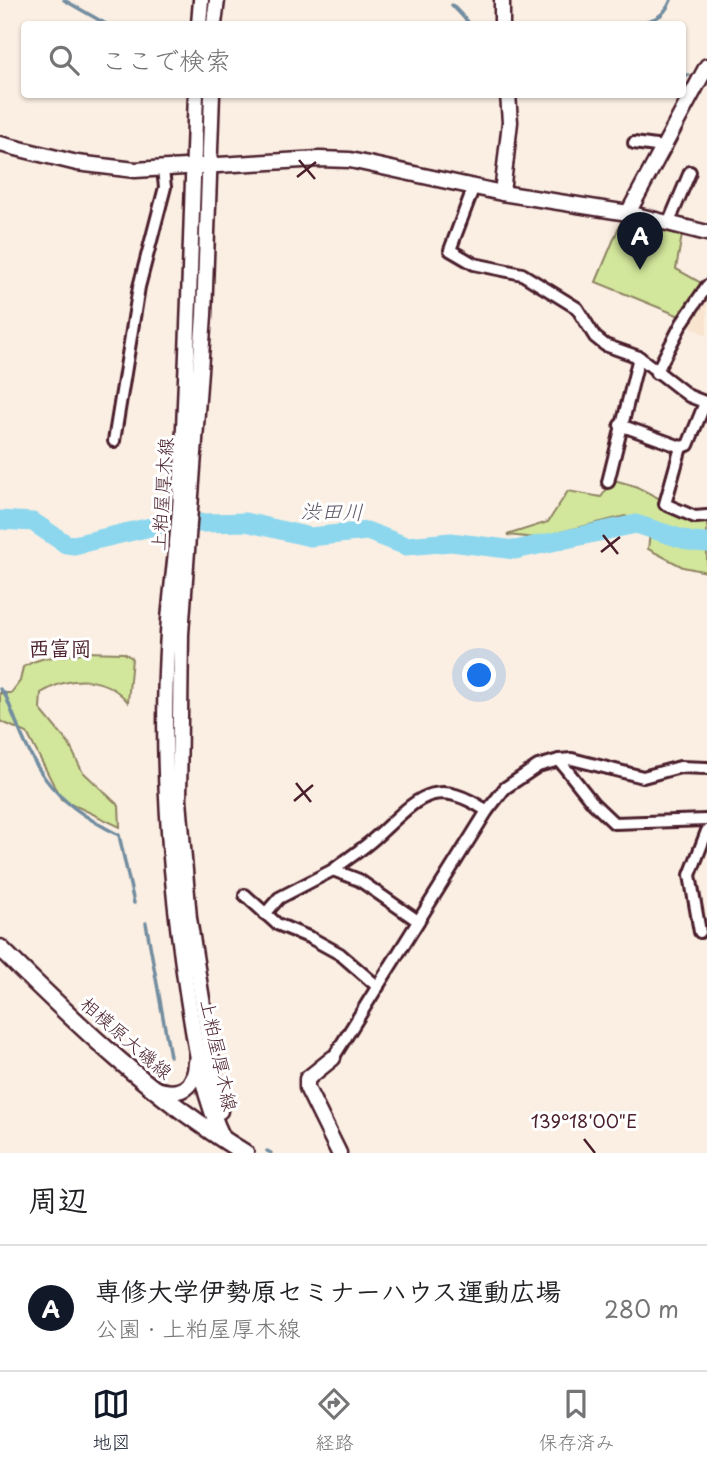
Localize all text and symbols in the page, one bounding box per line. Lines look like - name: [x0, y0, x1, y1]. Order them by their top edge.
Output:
- search box: [21, 21, 686, 98]
- text: ここで検索: [101, 40, 231, 79]
- icon: search: [45, 41, 83, 79]
- pin: A: [617, 212, 663, 270]
- street label: 上粕屋厚木線: [143, 436, 179, 552]
- water label: 渋田川: [300, 493, 364, 527]
- district label: 西富岡: [29, 631, 92, 663]
- your location: [462, 658, 496, 692]
- street label: 相模原大磯線: [75, 989, 179, 1085]
- street label: 上粕屋厚木線: [194, 996, 246, 1114]
- text: 139°18'00"E: [531, 1107, 637, 1134]
- text: 周辺: [28, 1176, 88, 1221]
- text: 専修大学伊勢原セミナーハウス運動広場: [95, 1271, 561, 1310]
- text: A: [42, 1291, 60, 1326]
- text: 280 m: [604, 1291, 679, 1326]
- text: 公園 · 上粕屋厚木線: [95, 1310, 301, 1345]
- tab: 地図: [92, 1385, 131, 1455]
- tab: 経路: [315, 1385, 354, 1455]
- tab: 保存済み: [538, 1385, 615, 1455]

